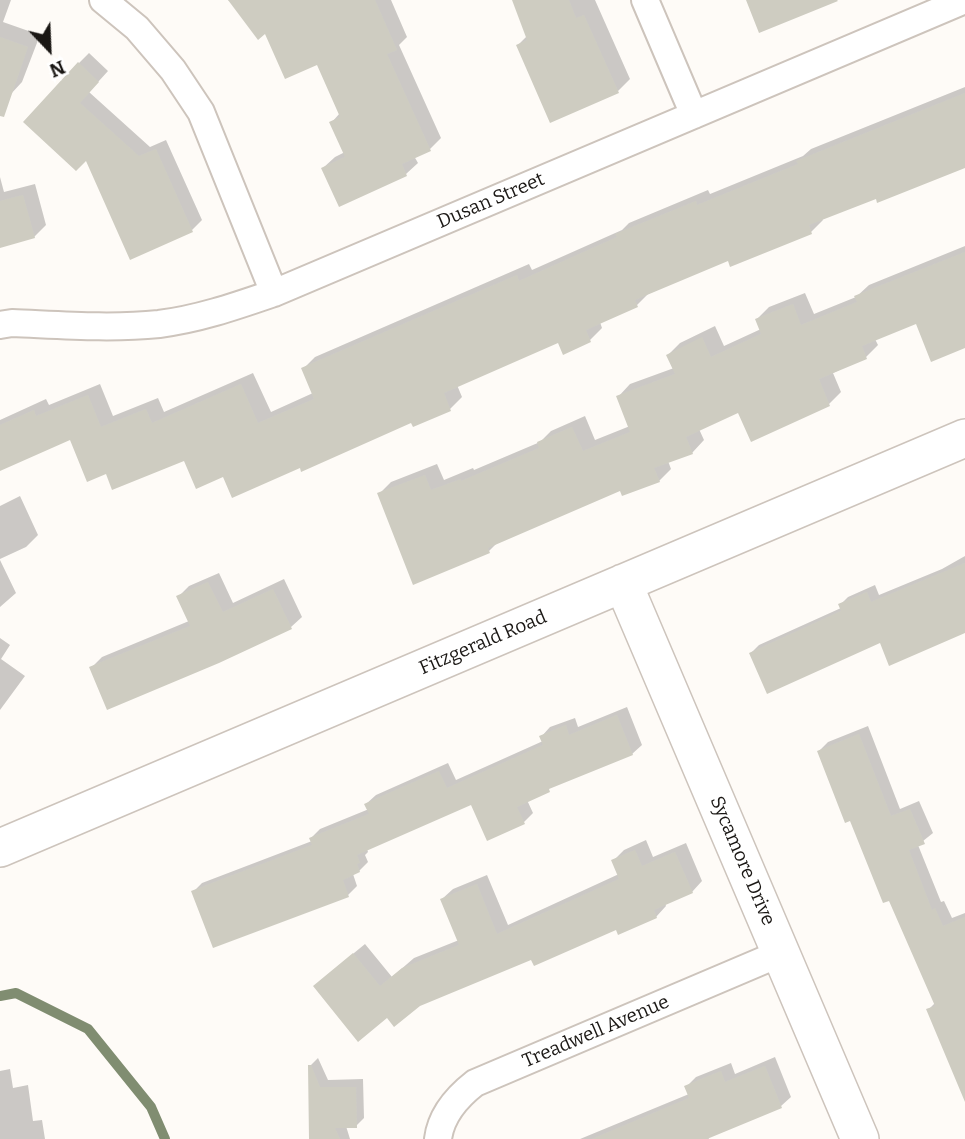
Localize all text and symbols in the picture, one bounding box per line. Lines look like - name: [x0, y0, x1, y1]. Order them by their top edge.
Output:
- north arrow: [14, 14, 84, 84]
- text: N: [46, 55, 69, 82]
- street label: Dusan Street: [434, 168, 548, 234]
- street label: Fitzgerald Road: [416, 606, 550, 680]
- street label: Sycamore Drive: [705, 793, 779, 929]
- street label: Treadwell Avenue: [519, 991, 673, 1073]

